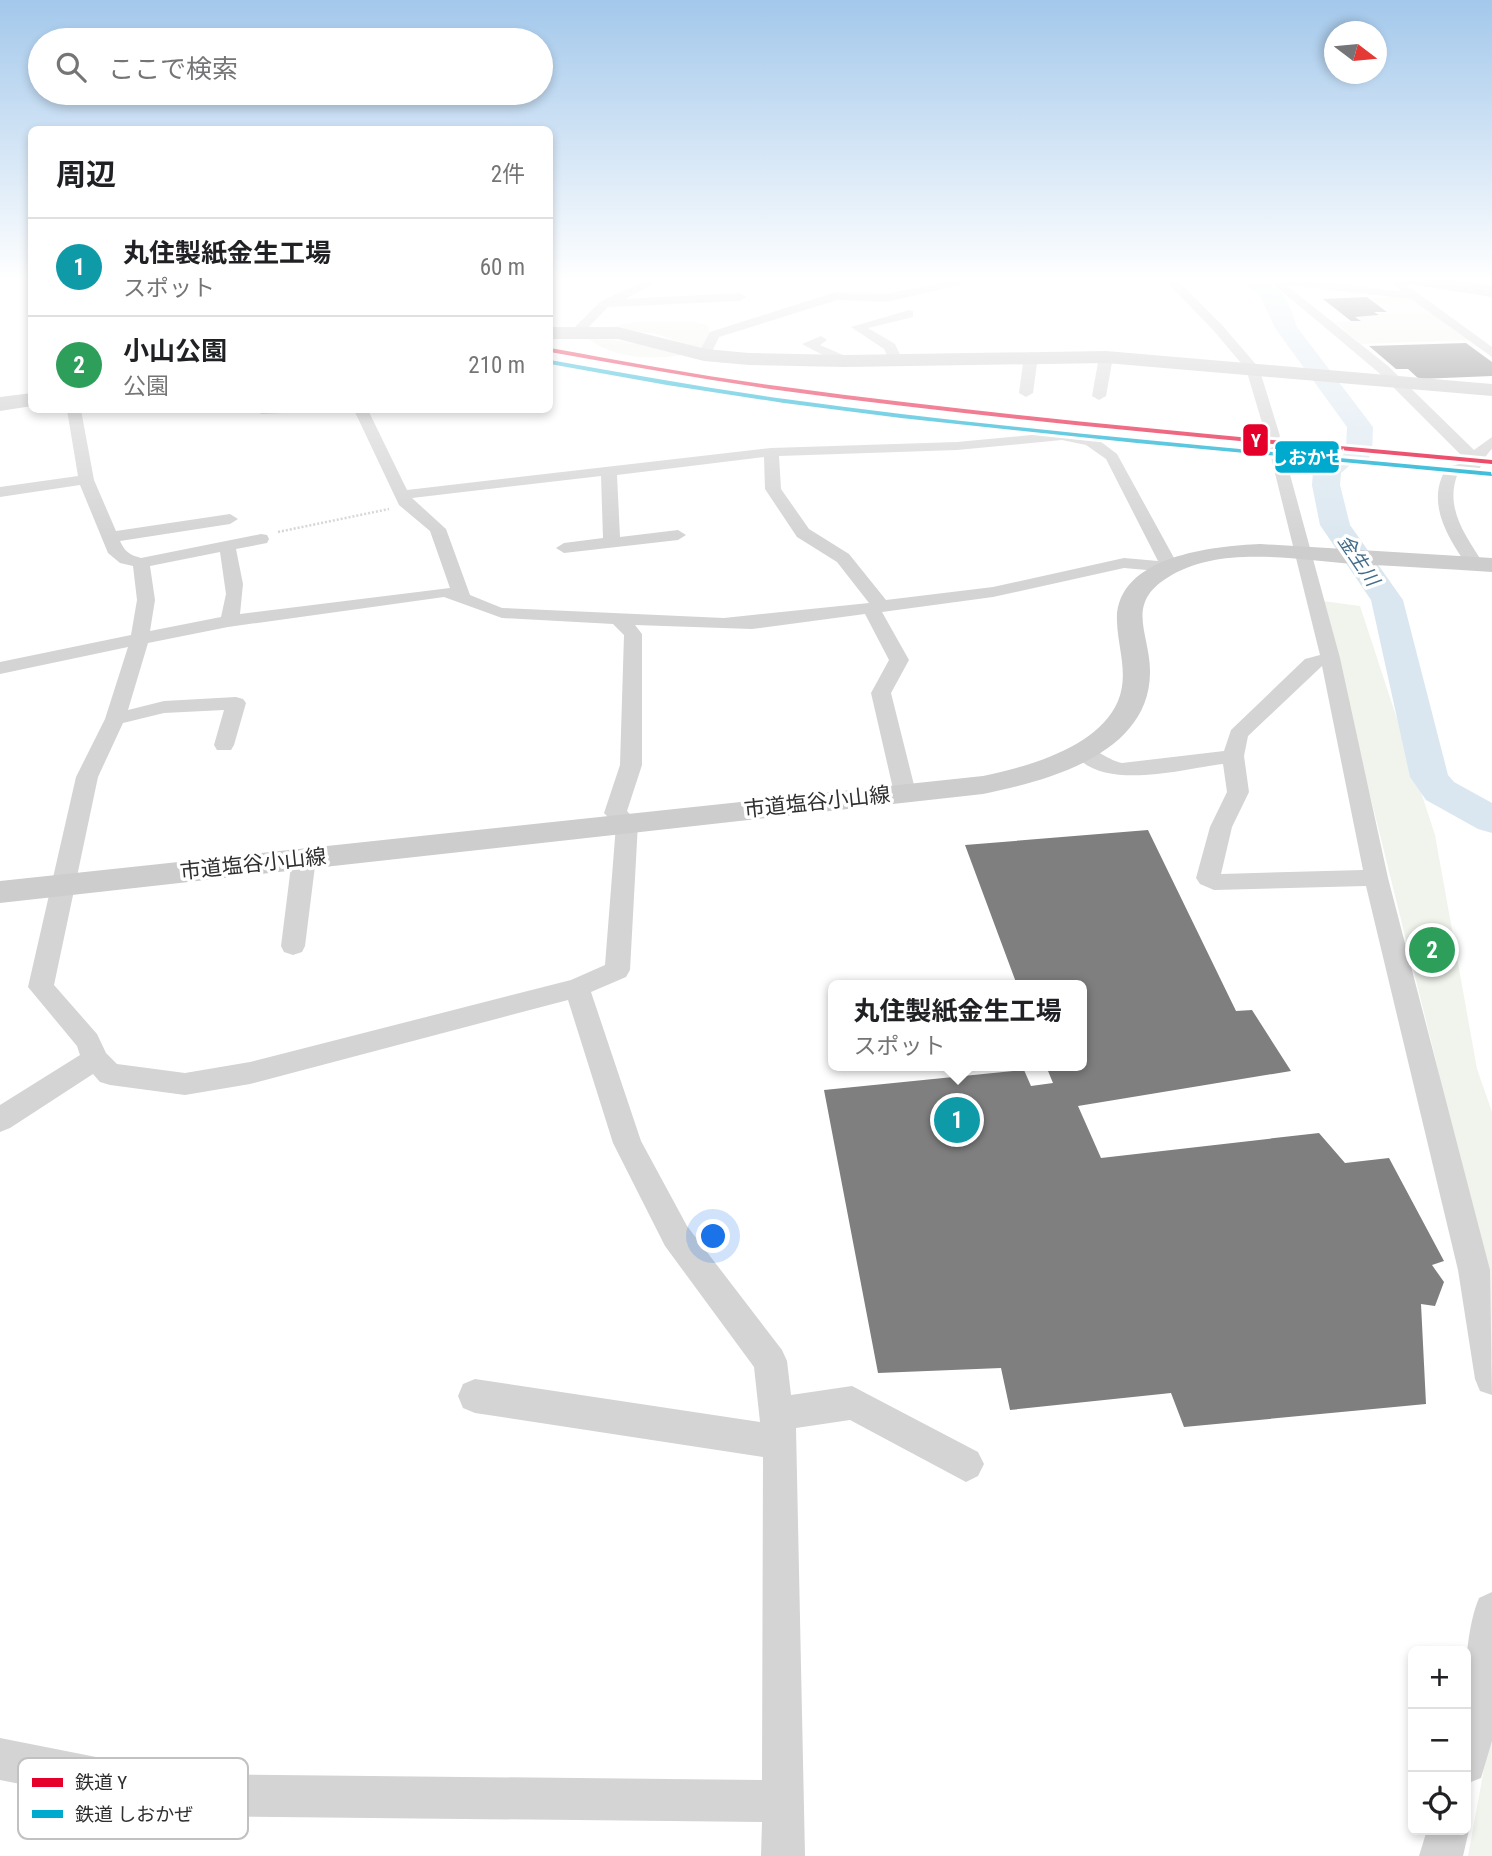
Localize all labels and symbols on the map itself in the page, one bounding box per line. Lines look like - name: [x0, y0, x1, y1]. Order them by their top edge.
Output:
- north arrow: [1324, 21, 1387, 84]
- line badge: Y: [1242, 423, 1269, 457]
- text: Y: [1251, 429, 1262, 452]
- line badge: しおかぜ: [1274, 440, 1340, 474]
- text: しおかぜ: [1269, 446, 1345, 469]
- water label: 金生川: [1333, 530, 1385, 592]
- street label: 市道塩谷小山線: [743, 782, 891, 822]
- street label: 市道塩谷小山線: [179, 844, 327, 884]
- pin: 2: [1409, 924, 1455, 976]
- pin: 1: [934, 1094, 980, 1146]
- your location: [696, 1219, 730, 1253]
- legend: [18, 1758, 248, 1839]
- text: 鉄道 Y: [75, 1771, 127, 1794]
- text: 鉄道 しおかぜ: [75, 1803, 193, 1826]

